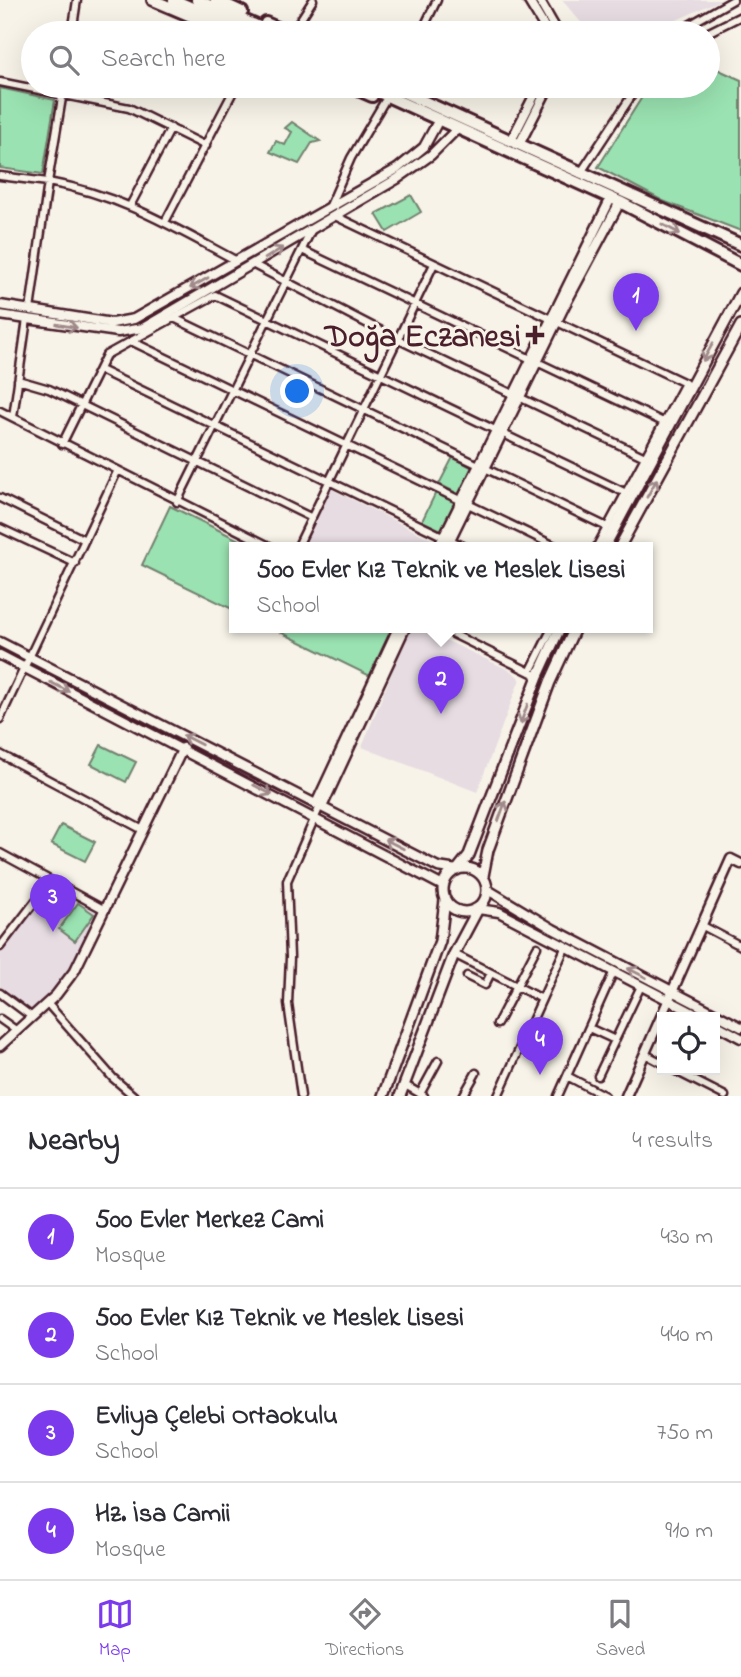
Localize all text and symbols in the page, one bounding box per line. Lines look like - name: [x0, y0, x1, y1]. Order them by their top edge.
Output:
- search box: [21, 21, 720, 98]
- icon: search: [45, 41, 83, 79]
- text: Search here: [101, 41, 226, 79]
- one-way arrow: [660, 222, 681, 236]
- one-way arrow: [263, 246, 283, 260]
- pin: 1: [613, 273, 659, 331]
- one-way arrow: [189, 276, 209, 290]
- place label: Doğa Eczanesi: [323, 315, 521, 363]
- one-way arrow: [55, 320, 78, 333]
- marker: Doğa Eczanesi: [527, 327, 543, 343]
- one-way arrow: [701, 342, 715, 362]
- your location: [280, 374, 314, 408]
- one-way arrow: [646, 478, 659, 499]
- popup: [229, 542, 653, 633]
- text: 500 Evler Kız Teknik ve Meslek Lisesi: [257, 552, 625, 590]
- text: School: [257, 590, 320, 623]
- pin: 2: [418, 656, 464, 714]
- one-way arrow: [50, 680, 70, 694]
- one-way arrow: [517, 702, 529, 724]
- one-way arrow: [182, 733, 203, 747]
- one-way arrow: [252, 783, 273, 797]
- one-way arrow: [496, 801, 509, 823]
- one-way arrow: [384, 837, 405, 851]
- pin: 3: [30, 874, 76, 932]
- one-way arrow: [627, 965, 648, 979]
- map controls: [657, 1012, 720, 1075]
- button: locate: [657, 1012, 720, 1075]
- pin: 4: [517, 1017, 563, 1075]
- text: Nearby: [28, 1120, 120, 1164]
- text: 4 results: [632, 1125, 713, 1158]
- text: 500 Evler Merkez Cami: [95, 1202, 324, 1240]
- text: 1: [47, 1221, 55, 1254]
- text: 430 m: [660, 1221, 713, 1254]
- text: Mosque: [95, 1240, 166, 1273]
- text: 500 Evler Kız Teknik ve Meslek Lisesi: [95, 1300, 464, 1338]
- text: 2: [45, 1319, 57, 1352]
- text: 440 m: [661, 1319, 713, 1352]
- text: School: [95, 1338, 158, 1371]
- text: Evliya Çelebi Ortaokulu: [95, 1398, 338, 1436]
- text: 3: [46, 1417, 56, 1450]
- text: 750 m: [657, 1417, 713, 1450]
- text: School: [95, 1436, 158, 1469]
- text: Hz. İsa Camii: [95, 1496, 231, 1534]
- text: 4: [46, 1515, 56, 1548]
- text: 910 m: [665, 1515, 713, 1548]
- text: Mosque: [95, 1534, 166, 1567]
- tab: Map: [96, 1595, 134, 1664]
- tab: Directions: [325, 1595, 404, 1664]
- tab: Saved: [596, 1595, 645, 1664]

